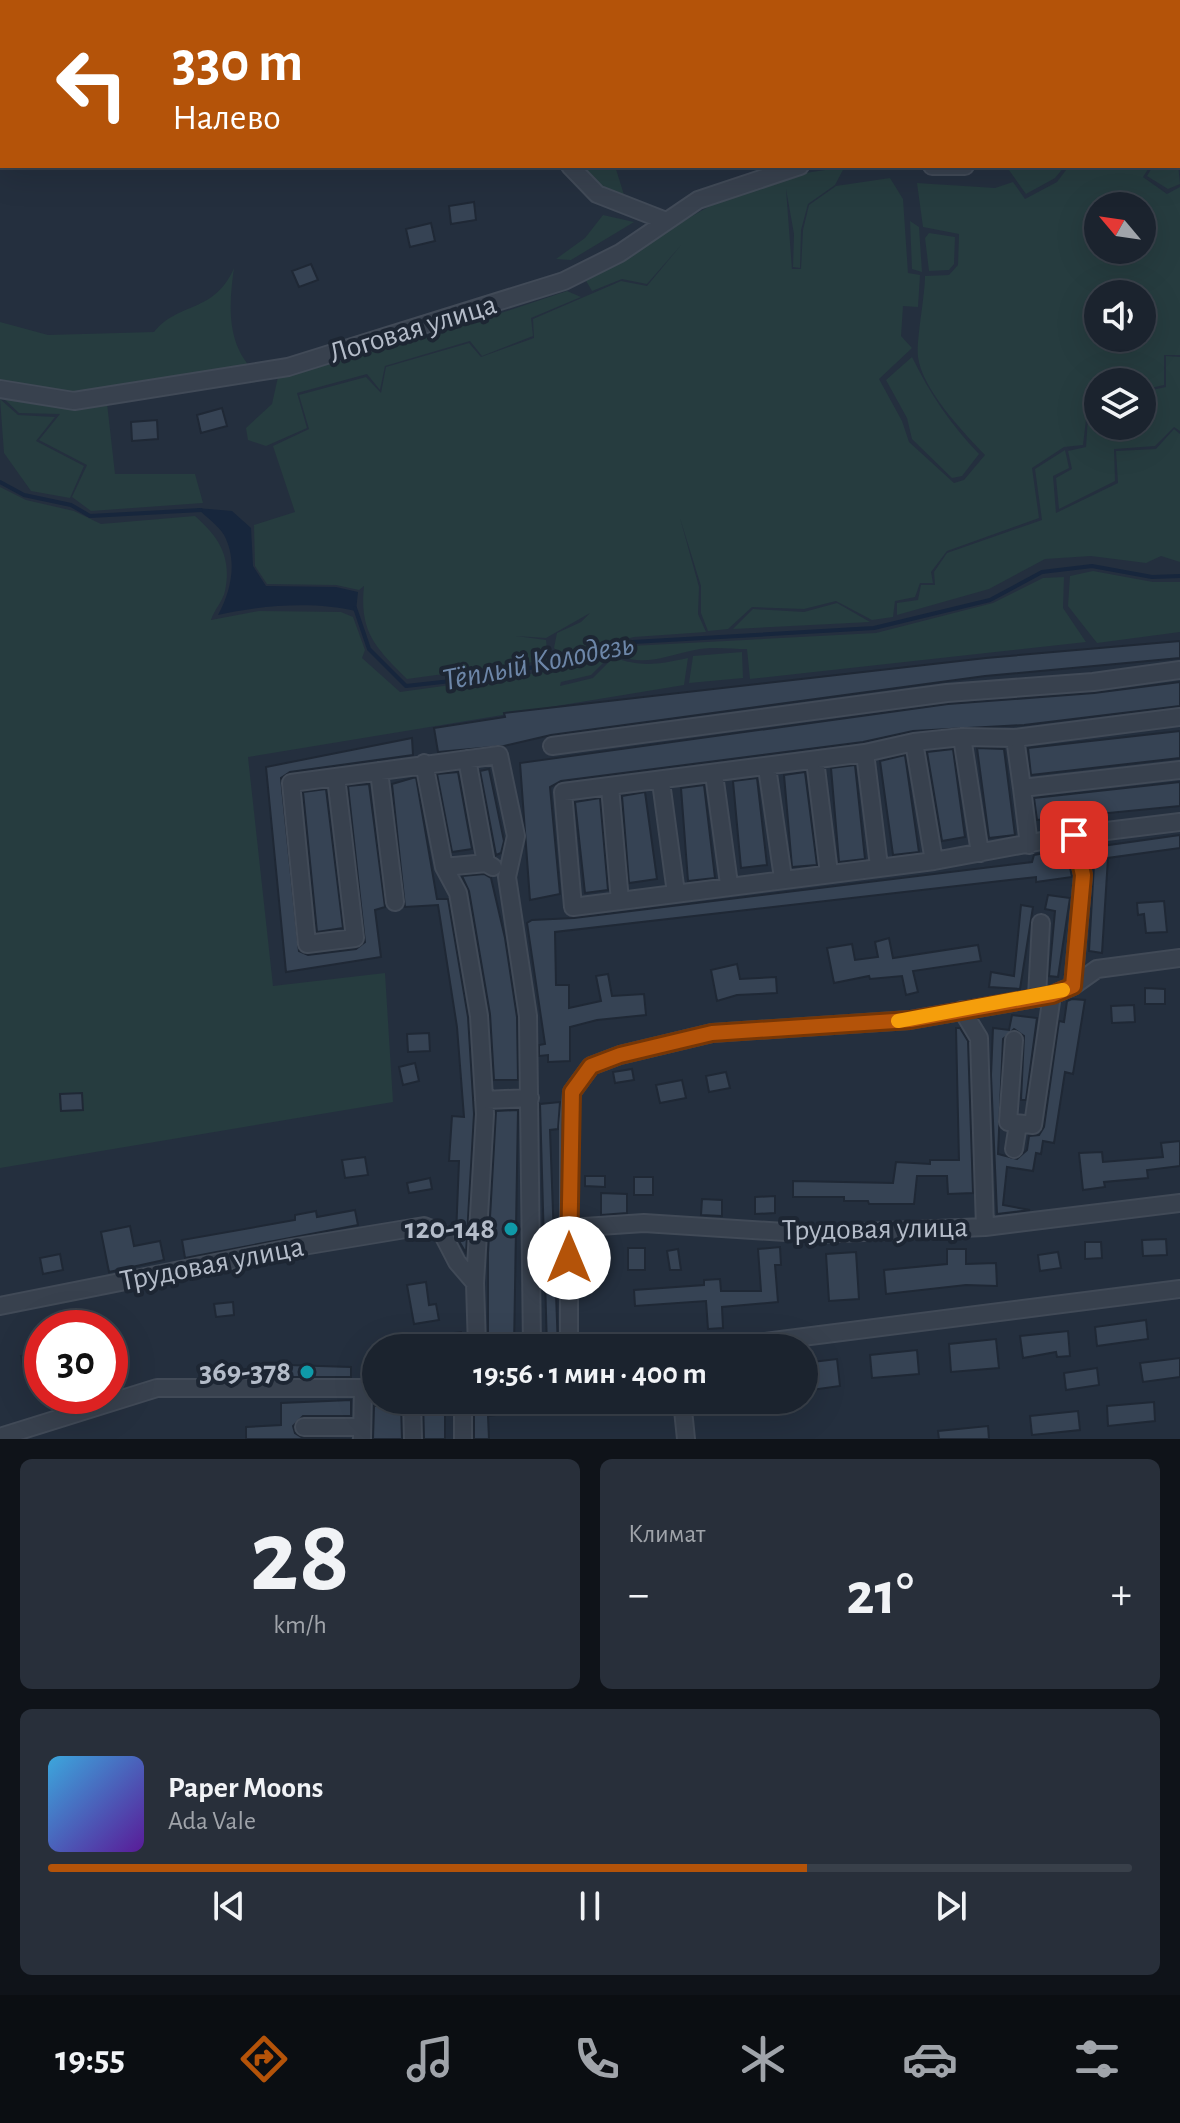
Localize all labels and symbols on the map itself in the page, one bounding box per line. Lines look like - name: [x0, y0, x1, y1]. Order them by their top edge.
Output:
- north arrow: [1084, 192, 1156, 264]
- street label: Логовая улица: [326, 289, 500, 369]
- water label: Тёплый Колодезь: [439, 628, 637, 696]
- pin: [1040, 801, 1108, 869]
- street label: Трудовая улица: [782, 1212, 968, 1246]
- place label: 120-148: [405, 1214, 495, 1244]
- position arrow: [527, 1216, 611, 1300]
- marker: 120-148: [502, 1220, 520, 1238]
- street label: Трудовая улица: [118, 1232, 306, 1296]
- speed limit sign: 30: [24, 1310, 128, 1414]
- place label: 369-378: [199, 1357, 291, 1387]
- marker: 369-378: [298, 1363, 316, 1381]

